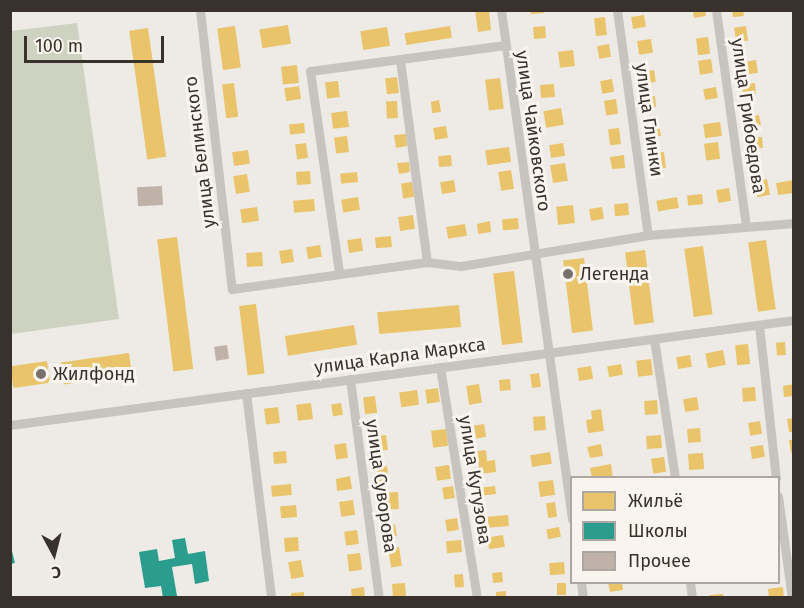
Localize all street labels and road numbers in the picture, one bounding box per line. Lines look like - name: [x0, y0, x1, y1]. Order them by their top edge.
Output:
- street label: улица Грибоедова: [726, 37, 770, 195]
- street label: улица Чайковского: [511, 49, 555, 213]
- street label: улица Глинки: [630, 62, 668, 178]
- street label: улица Белинского: [180, 75, 220, 229]
- street label: улица Карла Маркса: [313, 333, 487, 379]
- street label: улица Кутузова: [454, 414, 496, 546]
- street label: улица Суворова: [361, 418, 401, 554]

